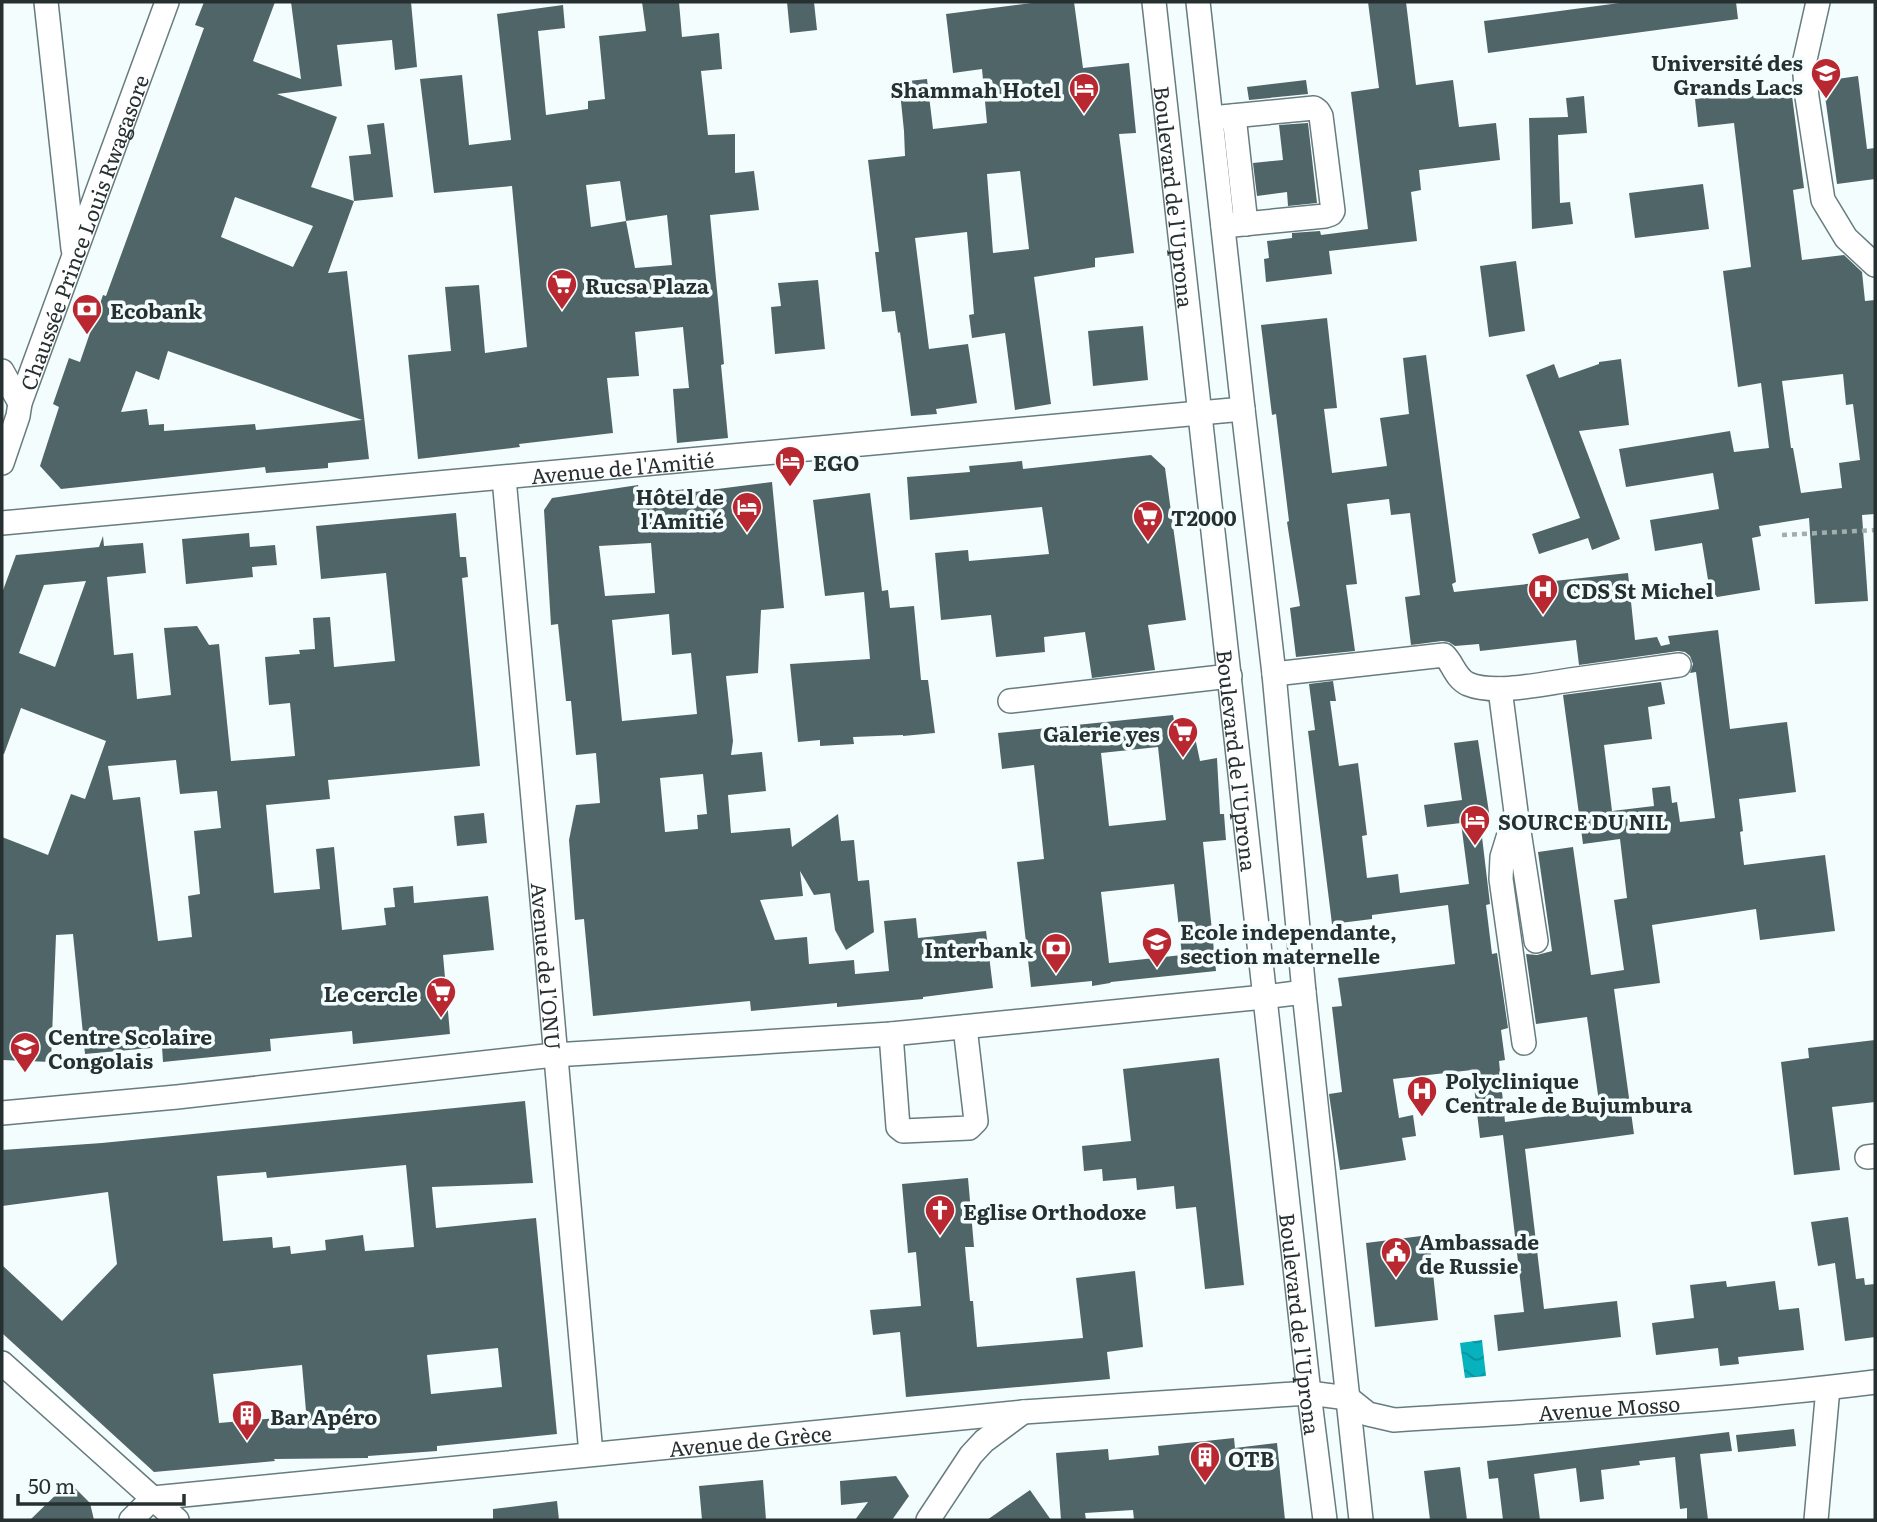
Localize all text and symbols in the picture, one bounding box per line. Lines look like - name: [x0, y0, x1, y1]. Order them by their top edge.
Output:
- place label: Université des Grands Lacs: [1651, 46, 1803, 101]
- school or university icon: Université des Grands Lacs: [1809, 56, 1843, 100]
- street label: Chaussée Prince Louis Rwagasore: [11, 70, 155, 394]
- hotel icon: Shammah Hotel: [1067, 71, 1101, 115]
- place label: Shammah Hotel: [890, 73, 1061, 104]
- street label: Boulevard de l'Uprona: [1148, 84, 1204, 310]
- supermarket icon: Rucsa Plaza: [545, 267, 579, 311]
- place label: Rucsa Plaza: [585, 269, 710, 300]
- bank icon: Ecobank: [70, 292, 104, 336]
- place label: Ecobank: [110, 294, 203, 325]
- street label: Avenue de l'Amitié: [529, 442, 716, 490]
- hotel icon: EGO: [773, 444, 807, 488]
- place label: EGO: [813, 446, 859, 477]
- place label: Hôtel de l'Amitié: [635, 480, 724, 535]
- hotel icon: Hôtel de l'Amitié: [730, 490, 764, 534]
- supermarket icon: T2000: [1131, 499, 1165, 543]
- place label: T2000: [1171, 501, 1237, 532]
- hospital icon: CDS St Michel: [1526, 572, 1560, 616]
- place label: CDS St Michel: [1566, 574, 1714, 605]
- street label: Boulevard de l'Uprona: [1211, 648, 1266, 874]
- supermarket icon: Galerie yes: [1166, 715, 1200, 759]
- place label: Galerie yes: [1043, 717, 1160, 748]
- hotel icon: SOURCE DU NIL: [1458, 803, 1492, 847]
- place label: SOURCE DU NIL: [1498, 805, 1668, 836]
- street label: Avenue de l'ONU: [525, 881, 571, 1051]
- place label: Ecole independante, section maternelle: [1180, 915, 1397, 970]
- school or university icon: Ecole independante, section maternelle: [1140, 925, 1174, 969]
- bank icon: Interbank: [1039, 931, 1073, 975]
- place label: Interbank: [924, 933, 1034, 964]
- supermarket icon: Le cercle: [424, 975, 458, 1019]
- place label: Le cercle: [323, 977, 418, 1008]
- place label: Centre Scolaire Congolais: [48, 1020, 212, 1075]
- school or university icon: Centre Scolaire Congolais: [8, 1030, 42, 1074]
- place label: Polyclinique Centrale de Bujumbura: [1445, 1064, 1693, 1119]
- hospital icon: Polyclinique Centrale de Bujumbura: [1405, 1074, 1439, 1118]
- church icon: Eglise Orthodoxe: [923, 1193, 957, 1237]
- place label: Eglise Orthodoxe: [963, 1195, 1147, 1226]
- street label: Boulevard de l'Uprona: [1274, 1211, 1330, 1437]
- place label: Ambassade de Russie: [1419, 1225, 1539, 1280]
- public building icon: Ambassade de Russie: [1379, 1235, 1413, 1279]
- street label: Avenue Mosso: [1537, 1386, 1681, 1427]
- building icon: Bar Apéro: [230, 1398, 264, 1442]
- place label: Bar Apéro: [270, 1400, 377, 1431]
- street label: Avenue de Grèce: [667, 1416, 833, 1462]
- building icon: OTB: [1188, 1440, 1222, 1484]
- place label: OTB: [1228, 1442, 1274, 1473]
- scale bar: [18, 1462, 184, 1506]
- text: 50 m: [28, 1469, 75, 1500]

